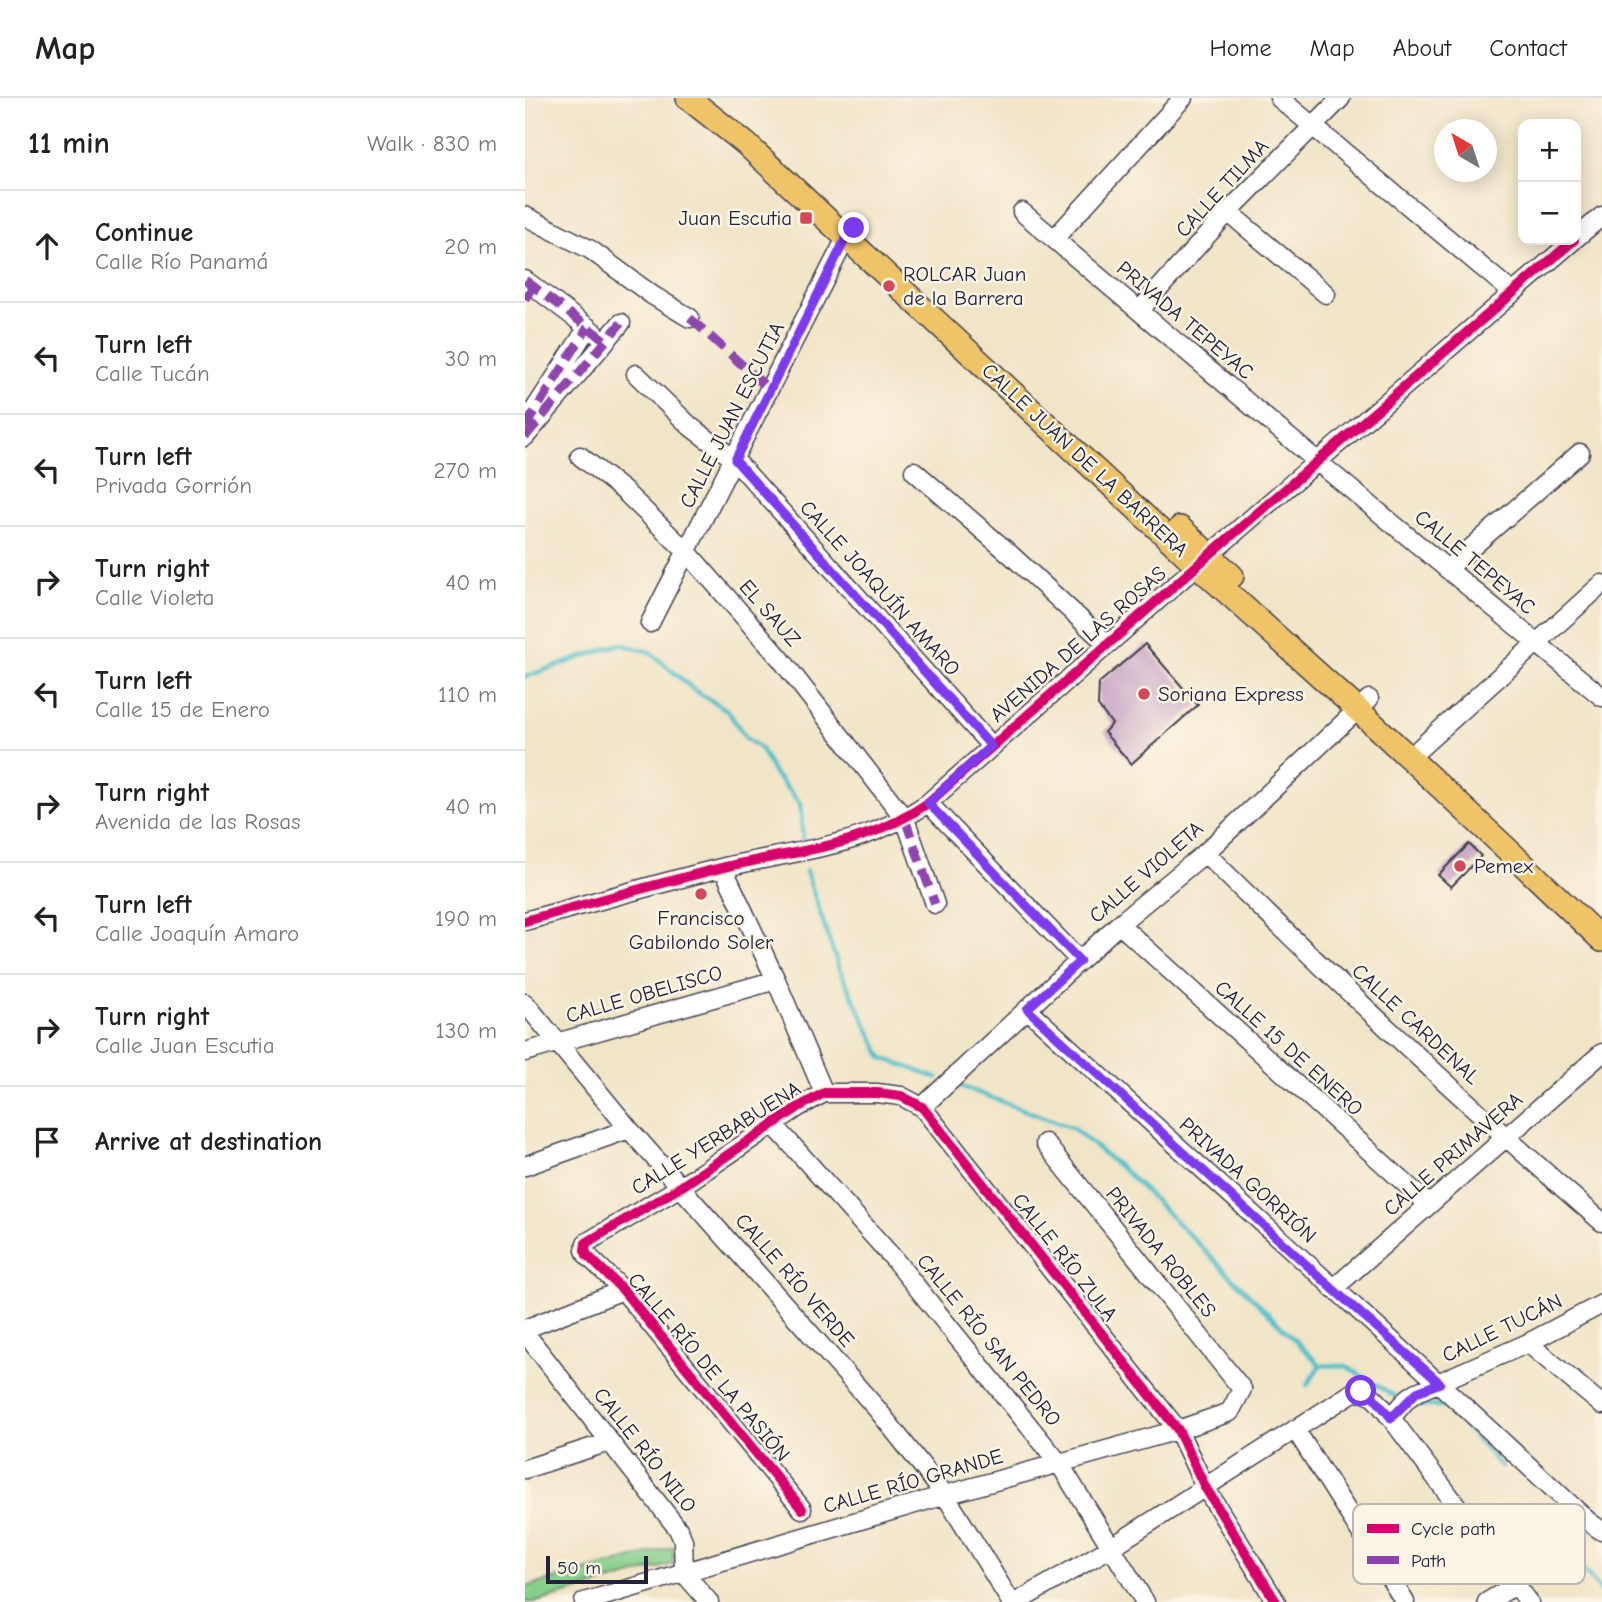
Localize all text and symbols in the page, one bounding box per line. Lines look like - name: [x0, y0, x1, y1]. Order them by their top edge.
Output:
- text: Map: [35, 29, 96, 67]
- text: Home: [1210, 34, 1271, 62]
- text: Map: [1309, 34, 1355, 62]
- text: About: [1393, 34, 1451, 62]
- text: Contact: [1489, 34, 1567, 62]
- north arrow: [1434, 119, 1497, 182]
- map controls: [1518, 119, 1581, 245]
- button: +: [1518, 119, 1581, 182]
- text: 11 min: [28, 126, 110, 161]
- text: Walk · 830 m: [367, 130, 497, 157]
- street label: CALLE TILMA: [1171, 134, 1273, 242]
- button: −: [1518, 182, 1581, 245]
- place label: Juan Escutia: [678, 206, 792, 230]
- marker: Juan Escutia: [798, 210, 814, 226]
- route end: [838, 212, 869, 243]
- text: Continue: [95, 218, 193, 248]
- icon: ahead: [28, 227, 66, 265]
- text: 20 m: [444, 233, 497, 260]
- text: Calle Río Panamá: [95, 248, 268, 275]
- street label: PRIVADA TEPEYAC: [1112, 256, 1258, 384]
- place label: ROLCAR Juan de la Barrera: [903, 262, 1026, 310]
- marker: ROLCAR Juan de la Barrera: [881, 278, 897, 294]
- street label: CALLE JUAN ESCUTIA: [675, 318, 789, 512]
- text: Turn left: [95, 330, 192, 360]
- icon: left: [28, 339, 66, 377]
- text: 30 m: [445, 345, 497, 372]
- street label: CALLE JUAN DE LA BARRERA: [977, 358, 1193, 562]
- text: Calle Tucán: [95, 360, 210, 387]
- text: Turn left: [95, 442, 192, 472]
- icon: left: [28, 451, 66, 489]
- text: 270 m: [433, 457, 497, 484]
- text: Privada Gorrión: [95, 472, 252, 499]
- street label: CALLE JOAQUÍN AMARO: [795, 495, 965, 681]
- street label: CALLE TEPEYAC: [1410, 505, 1540, 619]
- text: Turn right: [95, 554, 209, 584]
- street label: AVENIDA DE LAS ROSAS: [985, 561, 1171, 727]
- icon: right: [28, 563, 66, 601]
- text: 40 m: [445, 569, 497, 596]
- street label: EL SAUZ: [734, 575, 806, 651]
- text: Calle Violeta: [95, 584, 214, 611]
- text: Turn left: [95, 666, 192, 696]
- icon: left: [28, 675, 66, 713]
- text: 110 m: [438, 681, 497, 708]
- place label: Soriana Express: [1158, 682, 1304, 706]
- marker: Soriana Express: [1136, 686, 1152, 702]
- text: Calle 15 de Enero: [95, 696, 270, 723]
- text: Turn right: [95, 778, 209, 808]
- icon: right: [28, 787, 66, 825]
- text: 40 m: [445, 793, 497, 820]
- text: Avenida de las Rosas: [95, 808, 301, 835]
- street label: CALLE VIOLETA: [1084, 816, 1208, 928]
- place label: Pemex: [1474, 854, 1533, 878]
- marker: Pemex: [1452, 858, 1468, 874]
- marker: Francisco Gabilondo Soler: [693, 886, 709, 902]
- text: Turn left: [95, 890, 192, 920]
- icon: left: [28, 899, 66, 937]
- text: 190 m: [435, 905, 497, 932]
- place label: Francisco Gabilondo Soler: [629, 906, 774, 954]
- text: Calle Joaquín Amaro: [95, 920, 299, 947]
- street label: CALLE CARDENAL: [1347, 959, 1485, 1090]
- street label: CALLE OBELISCO: [563, 960, 725, 1028]
- street label: CALLE 15 DE ENERO: [1210, 975, 1368, 1121]
- text: Turn right: [95, 1002, 209, 1032]
- icon: right: [28, 1011, 66, 1049]
- text: 130 m: [436, 1017, 497, 1044]
- text: Calle Juan Escutia: [95, 1032, 275, 1059]
- street label: CALLE YERBABUENA: [627, 1076, 805, 1200]
- street label: CALLE PRIMAVERA: [1379, 1087, 1527, 1221]
- street label: PRIVADA GORRIÓN: [1175, 1112, 1321, 1248]
- icon: arrive: [28, 1123, 66, 1161]
- text: Arrive at destination: [95, 1127, 322, 1157]
- street label: PRIVADA ROBLES: [1101, 1182, 1221, 1322]
- street label: CALLE RÍO ZULA: [1008, 1188, 1122, 1326]
- street label: CALLE RÍO VERDE: [731, 1208, 859, 1352]
- street label: CALLE RÍO SAN PEDRO: [912, 1249, 1066, 1431]
- street label: CALLE RÍO DE LA PASIÓN: [623, 1268, 795, 1466]
- street label: CALLE TUCÁN: [1438, 1289, 1566, 1367]
- route start: [1345, 1375, 1376, 1406]
- street label: CALLE RÍO NILO: [589, 1383, 701, 1517]
- street label: CALLE RÍO GRANDE: [820, 1444, 1006, 1518]
- legend: [1353, 1504, 1585, 1584]
- text: Cycle path: [1411, 1518, 1496, 1540]
- text: Path: [1411, 1550, 1446, 1572]
- scale bar: [546, 1553, 647, 1585]
- text: 50 m: [557, 1557, 601, 1579]

